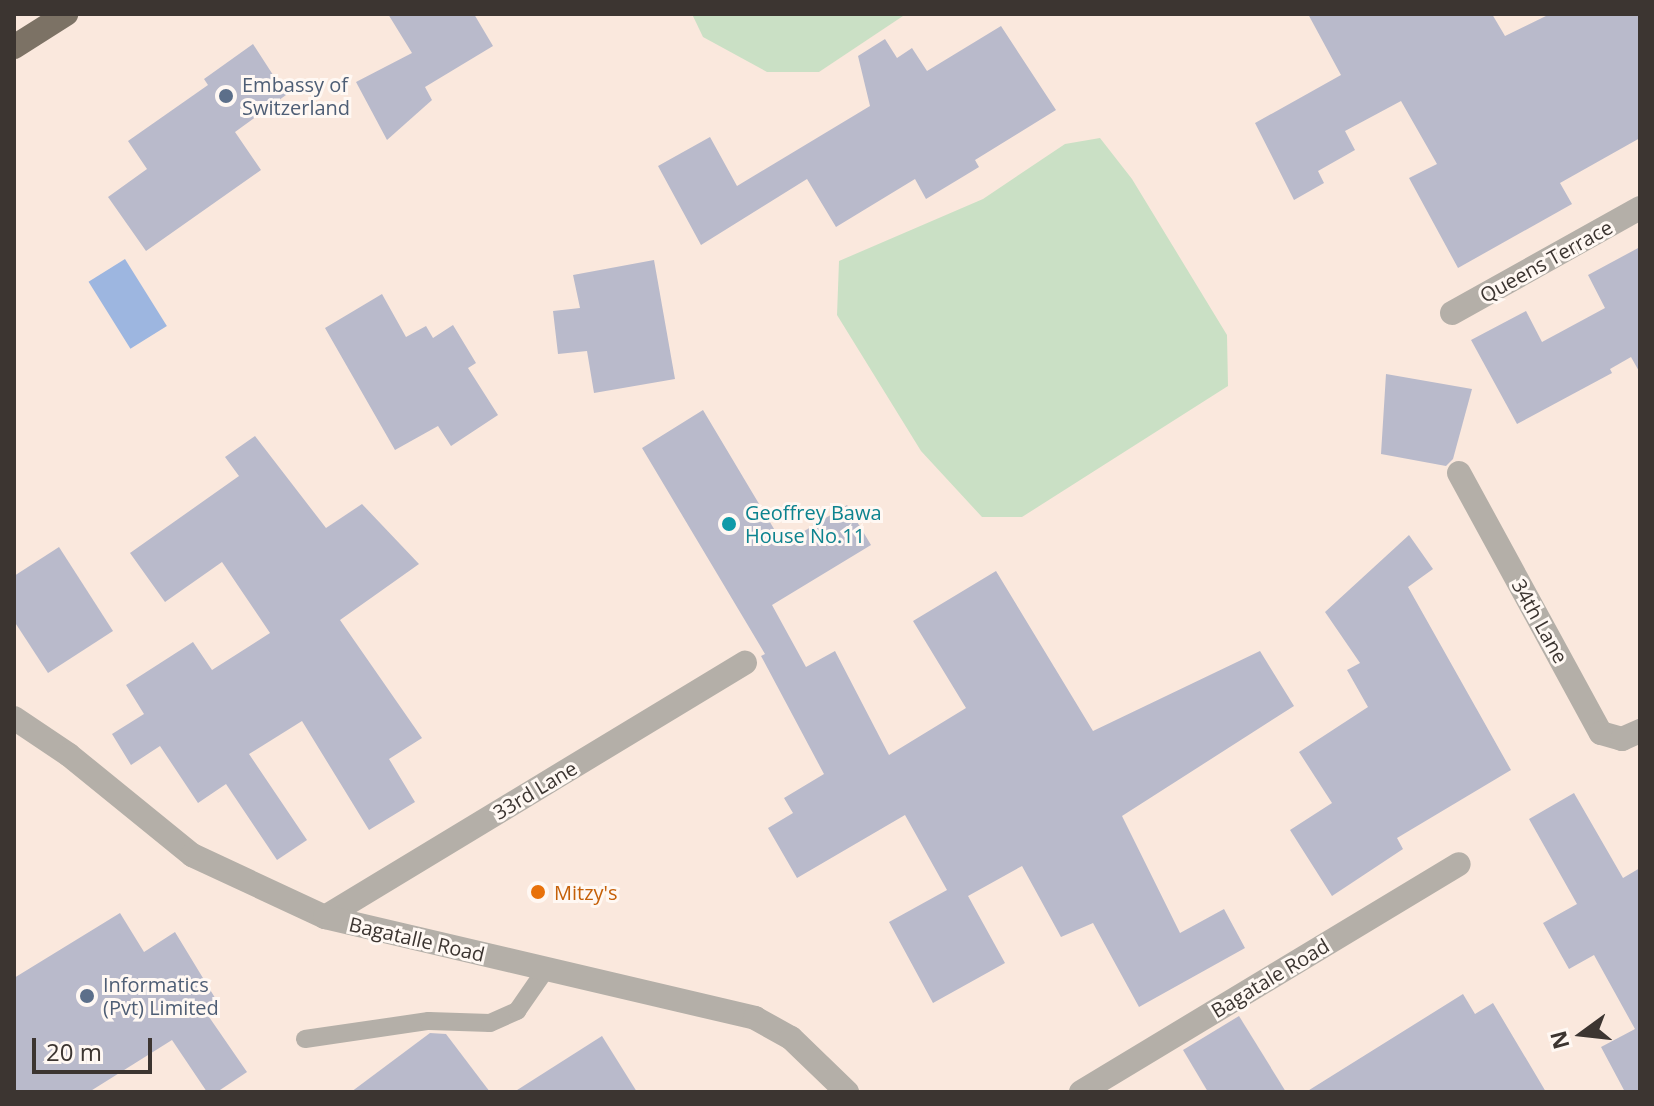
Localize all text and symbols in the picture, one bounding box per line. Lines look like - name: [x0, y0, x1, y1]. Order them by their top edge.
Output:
- place label: Embassy of Switzerland: [242, 72, 350, 119]
- marker: Embassy of Switzerland: [217, 87, 235, 105]
- street label: Queens Terrace: [1476, 215, 1616, 307]
- place label: Geoffrey Bawa House No.11: [745, 500, 882, 547]
- marker: Geoffrey Bawa House No.11: [720, 515, 738, 533]
- street label: 34th Lane: [1507, 575, 1573, 667]
- street label: 33rd Lane: [489, 756, 581, 824]
- place label: Mitzy's: [554, 880, 617, 904]
- marker: Mitzy's: [529, 883, 547, 901]
- street label: Bagatalle Road: [347, 912, 487, 966]
- street label: Bagatale Road: [1207, 933, 1333, 1023]
- place label: Informatics (Pvt) Limited: [103, 972, 219, 1019]
- marker: Informatics (Pvt) Limited: [78, 987, 96, 1005]
- north arrow: [1542, 994, 1622, 1074]
- scale bar: [36, 1022, 156, 1072]
- text: N: [1542, 1028, 1576, 1053]
- text: 20 m: [46, 1035, 102, 1068]

